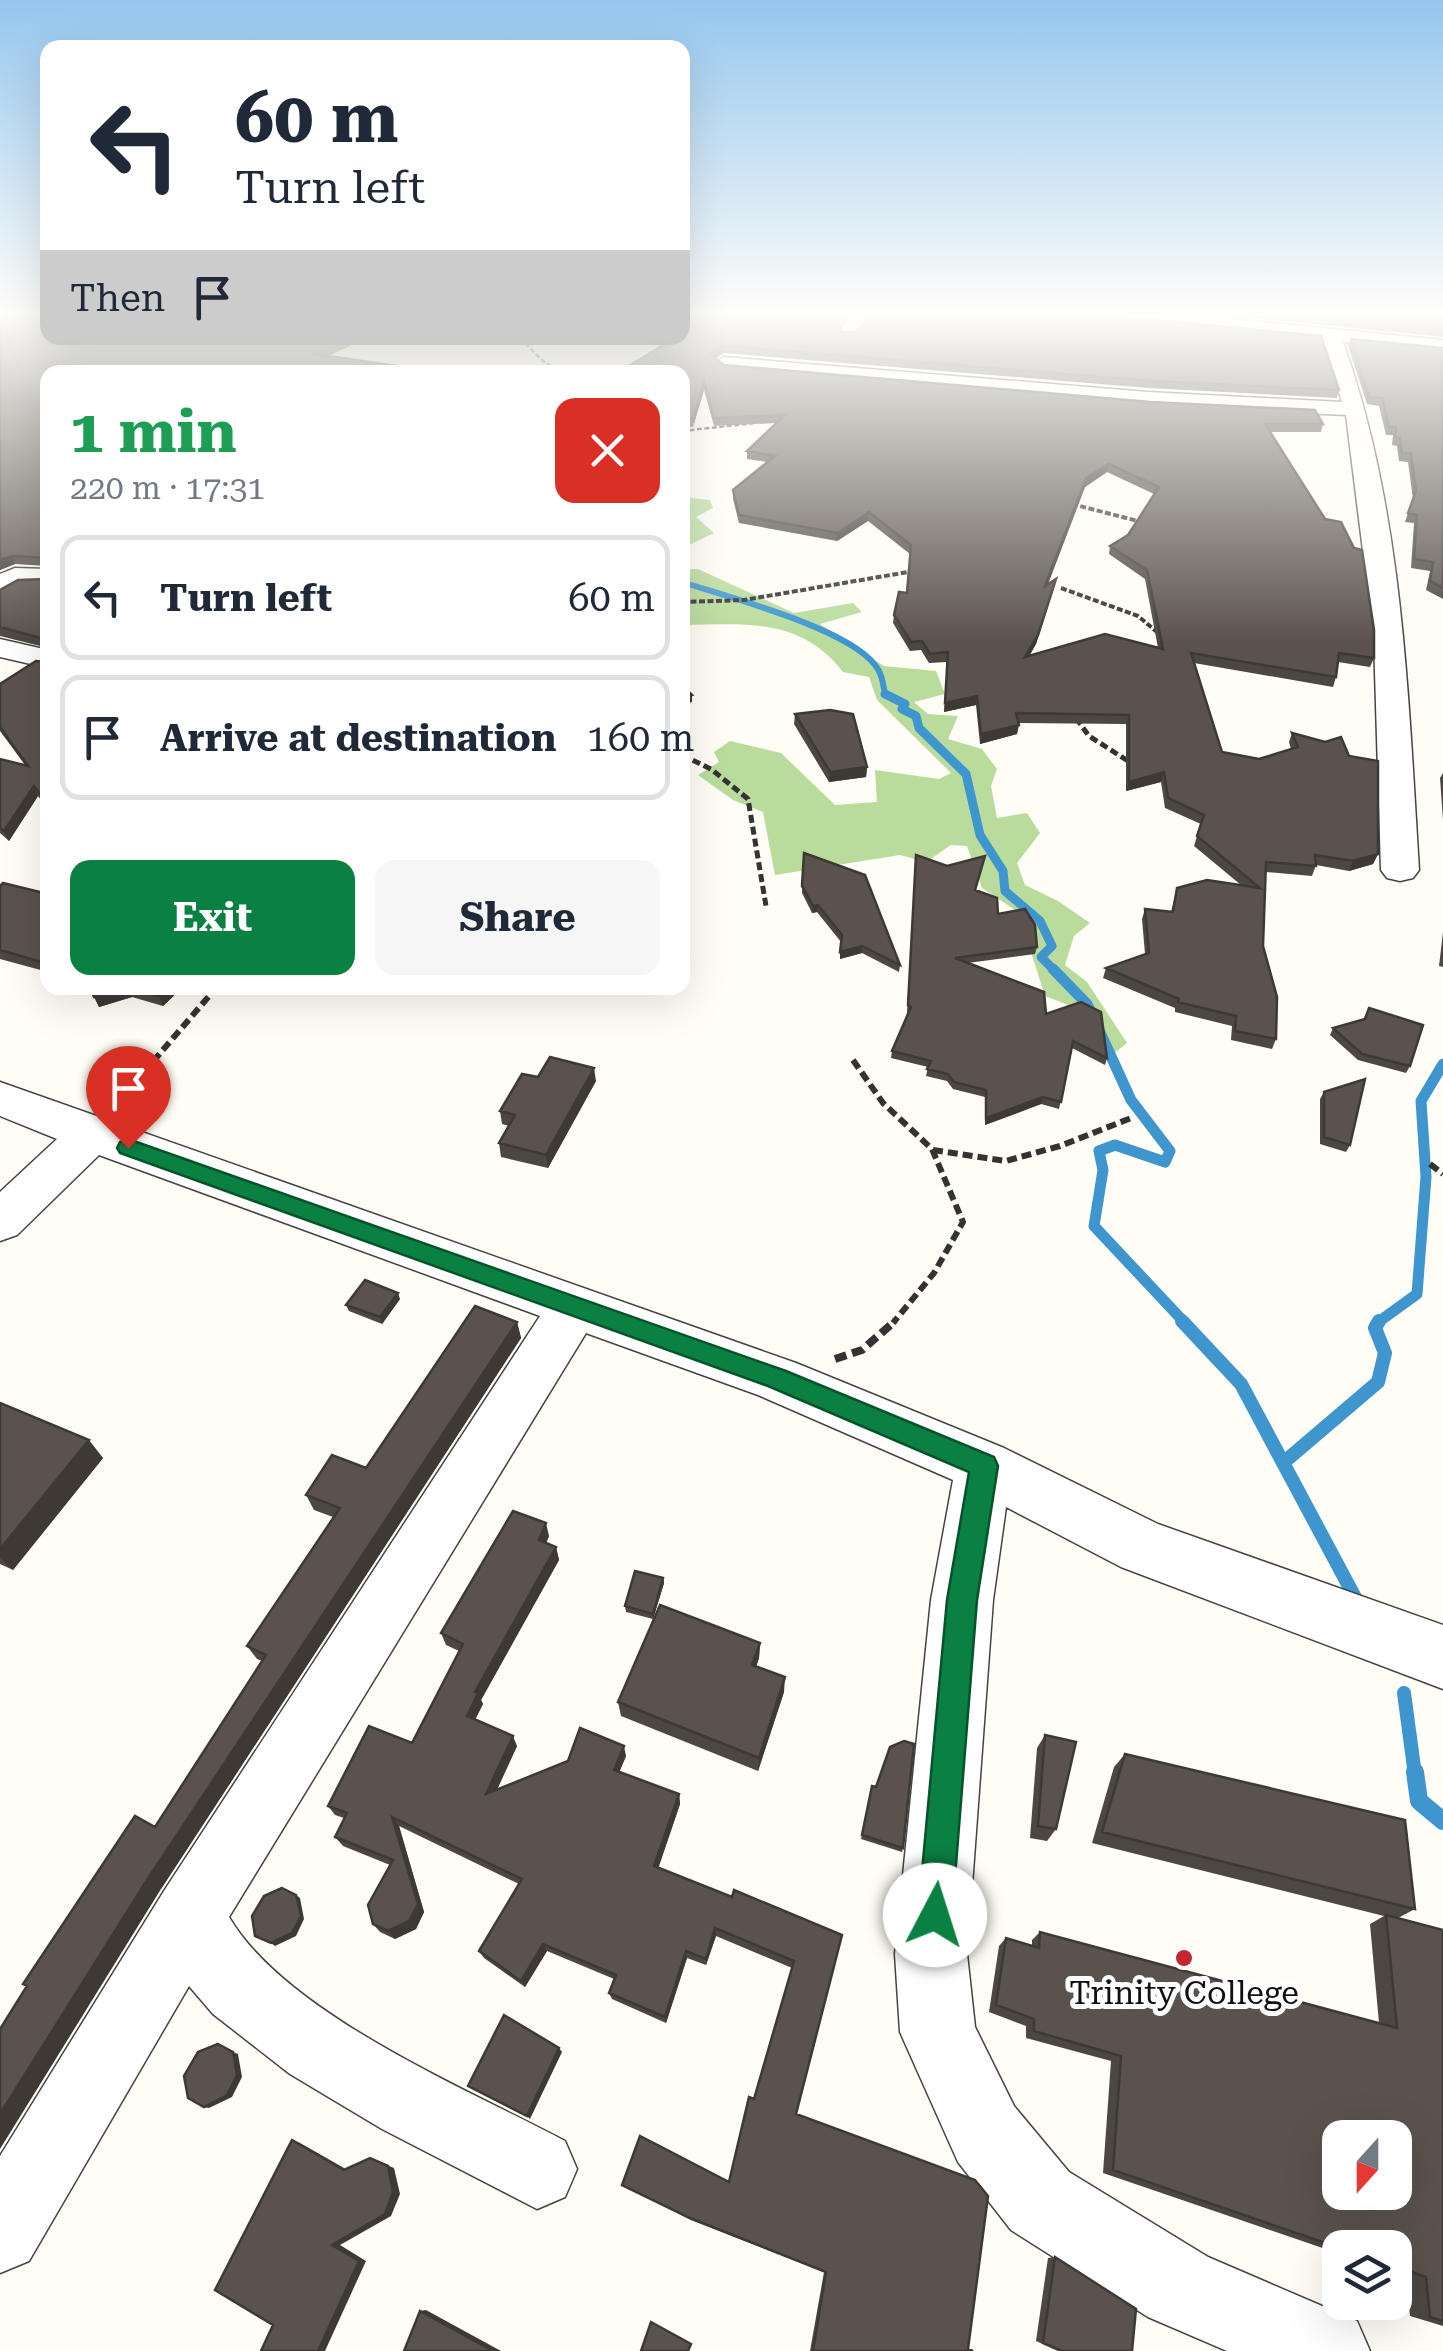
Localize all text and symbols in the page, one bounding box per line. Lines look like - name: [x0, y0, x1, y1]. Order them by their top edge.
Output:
- text: 60 m: [235, 77, 399, 159]
- icon: left: [70, 80, 200, 210]
- text: Turn left: [235, 161, 425, 214]
- icon: arrive: [185, 270, 240, 325]
- text: Then: [70, 276, 165, 320]
- text: 1 min: [70, 396, 237, 467]
- button: close: [555, 398, 660, 503]
- text: 220 m · 17:31: [70, 469, 265, 507]
- icon: left: [75, 570, 130, 625]
- text: Turn left: [160, 576, 332, 620]
- text: 60 m: [568, 576, 655, 620]
- icon: arrive: [75, 710, 130, 765]
- text: Arrive at destination: [160, 716, 556, 760]
- text: 160 m: [586, 716, 695, 760]
- button: Exit: [70, 860, 355, 975]
- button: Share: [375, 860, 660, 975]
- pin: [86, 1046, 171, 1149]
- icon: arrive: [101, 1061, 156, 1116]
- position arrow: [883, 1863, 987, 1967]
- marker: Trinity College: [1173, 1947, 1195, 1969]
- place label: Trinity College: [1069, 1974, 1299, 2012]
- north arrow: [1322, 2120, 1412, 2210]
- map controls: [1322, 2120, 1412, 2320]
- button: layers: [1322, 2230, 1412, 2320]

